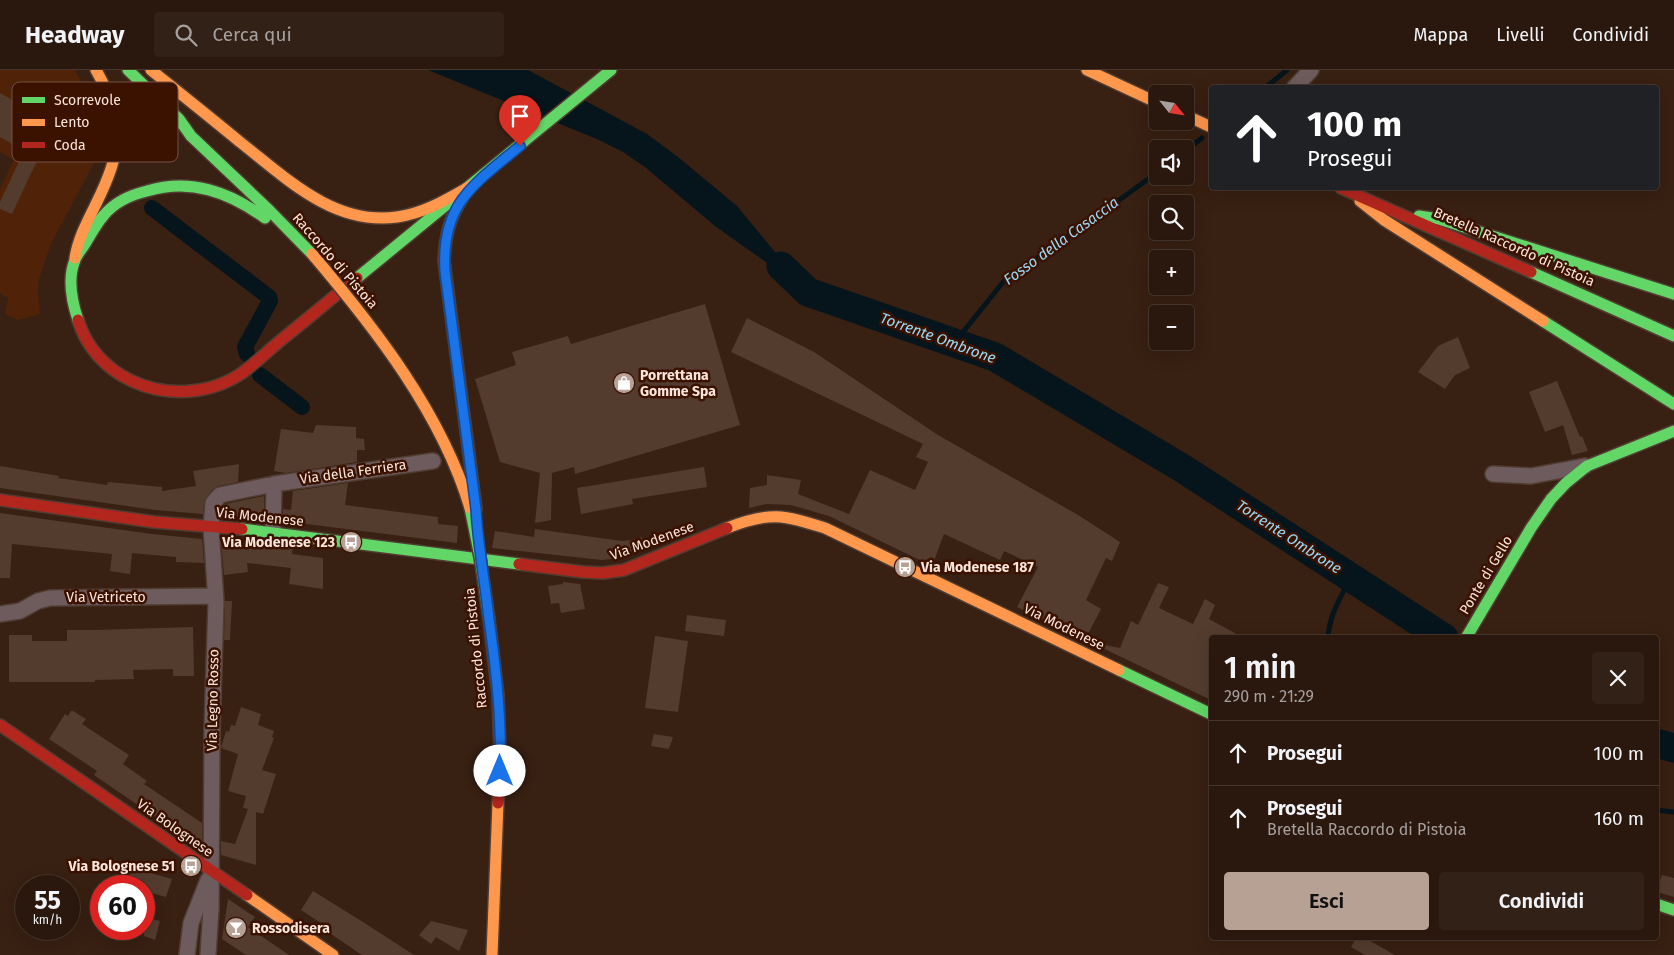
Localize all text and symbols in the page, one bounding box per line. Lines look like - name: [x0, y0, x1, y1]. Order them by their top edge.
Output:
- search box: [154, 12, 504, 57]
- text: Headway: [25, 21, 124, 49]
- icon: search: [172, 21, 200, 49]
- text: Cerca qui: [212, 23, 292, 46]
- text: Mappa: [1414, 24, 1468, 46]
- text: Livelli: [1496, 24, 1545, 46]
- text: Condividi: [1573, 24, 1649, 46]
- legend: [12, 82, 178, 162]
- north arrow: [1149, 85, 1194, 130]
- map controls: [1149, 85, 1194, 350]
- text: Scorrevole: [54, 92, 121, 109]
- pin: [499, 95, 541, 146]
- icon: arrive: [506, 102, 534, 130]
- text: 100 m: [1307, 103, 1402, 145]
- icon: ahead: [1224, 105, 1289, 170]
- text: Lento: [54, 114, 89, 131]
- text: Coda: [54, 137, 86, 154]
- button: sound: [1149, 140, 1194, 185]
- text: Prosegui: [1307, 145, 1393, 172]
- water label: Fosso della Casaccia: [1000, 193, 1122, 289]
- button: search: [1149, 195, 1194, 240]
- street label: Bretella Raccordo di Pistoia: [1431, 204, 1597, 290]
- street label: Raccordo di Pistoia: [289, 210, 381, 312]
- button: +: [1149, 250, 1194, 295]
- button: −: [1149, 305, 1194, 350]
- water label: Torrente Ombrone: [878, 309, 998, 367]
- place label: Porrettana Gomme Spa: [640, 367, 716, 400]
- shop icon: Porrettana Gomme Spa: [612, 371, 636, 395]
- street label: Via della Ferriera: [299, 456, 407, 488]
- water label: Torrente Ombrone: [1233, 496, 1345, 578]
- street label: Via Modenese: [215, 504, 305, 530]
- street label: Via Modenese: [608, 518, 696, 564]
- bus stop icon: Via Modenese 123: [339, 530, 363, 554]
- street label: Ponte di Gello: [1456, 532, 1516, 618]
- place label: Via Modenese 123: [221, 534, 335, 551]
- bus stop icon: Via Modenese 187: [893, 555, 917, 579]
- place label: Via Modenese 187: [920, 559, 1034, 576]
- street label: Raccordo di Pistoia: [461, 587, 491, 709]
- street label: Via Vetriceto: [66, 589, 146, 606]
- street label: Via Modenese: [1021, 600, 1107, 654]
- street label: Via Legno Rosso: [204, 649, 222, 751]
- text: 1 min: [1224, 650, 1296, 686]
- button: close: [1592, 652, 1644, 704]
- text: 290 m · 21:29: [1224, 687, 1314, 706]
- icon: ahead: [1224, 739, 1252, 767]
- text: Prosegui: [1267, 742, 1342, 765]
- text: 100 m: [1593, 742, 1644, 765]
- position arrow: [473, 744, 525, 796]
- street label: Via Bolognese: [134, 795, 216, 861]
- text: Prosegui: [1267, 797, 1342, 820]
- icon: ahead: [1224, 804, 1252, 832]
- text: 160 m: [1594, 807, 1644, 830]
- text: Bretella Raccordo di Pistoia: [1267, 820, 1466, 839]
- bus stop icon: Via Bolognese 51: [179, 854, 203, 878]
- place label: Via Bolognese 51: [67, 858, 175, 875]
- button: Esci: [1224, 872, 1429, 930]
- button: Condividi: [1439, 872, 1644, 930]
- speed limit sign: 60: [90, 875, 155, 940]
- text: 55: [34, 886, 61, 916]
- text: km/h: [33, 913, 62, 927]
- bar icon: Rossodisera: [224, 916, 248, 940]
- place label: Rossodisera: [252, 920, 330, 937]

